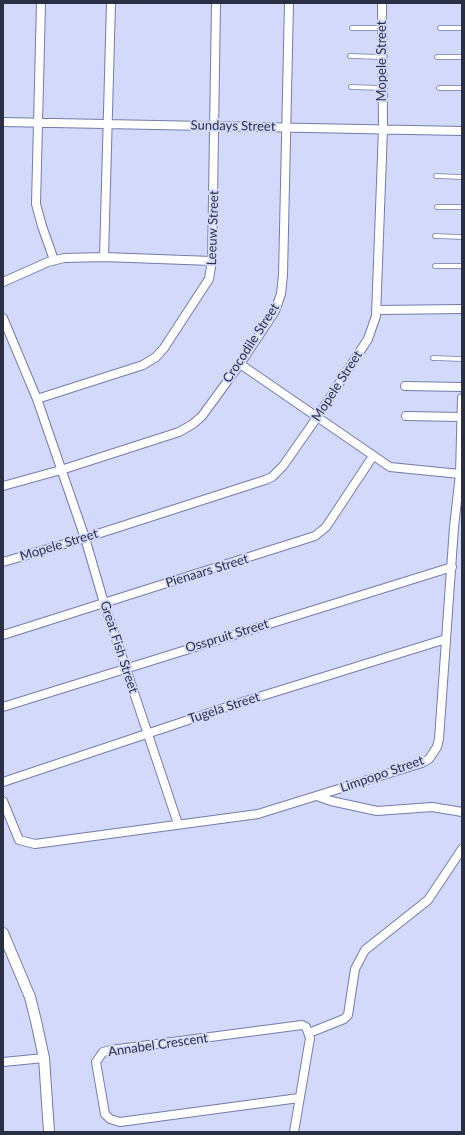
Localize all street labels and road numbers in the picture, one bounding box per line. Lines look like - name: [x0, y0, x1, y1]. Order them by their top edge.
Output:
- street label: Mopele Street: [374, 21, 390, 101]
- street label: Sundays Street: [190, 117, 276, 135]
- street label: Leeuw Street: [204, 190, 222, 266]
- street label: Crocodile Street: [219, 300, 283, 386]
- street label: Mopele Street: [308, 348, 366, 424]
- street label: Mopele Street: [18, 526, 100, 564]
- street label: Pienaars Street: [164, 551, 250, 591]
- street label: Great Fish Street: [97, 599, 141, 695]
- street label: Osspruit Street: [184, 616, 270, 656]
- street label: Tugela Street: [186, 689, 262, 727]
- street label: Limpopo Street: [338, 752, 426, 796]
- street label: Annabel Crescent: [107, 1030, 209, 1060]

